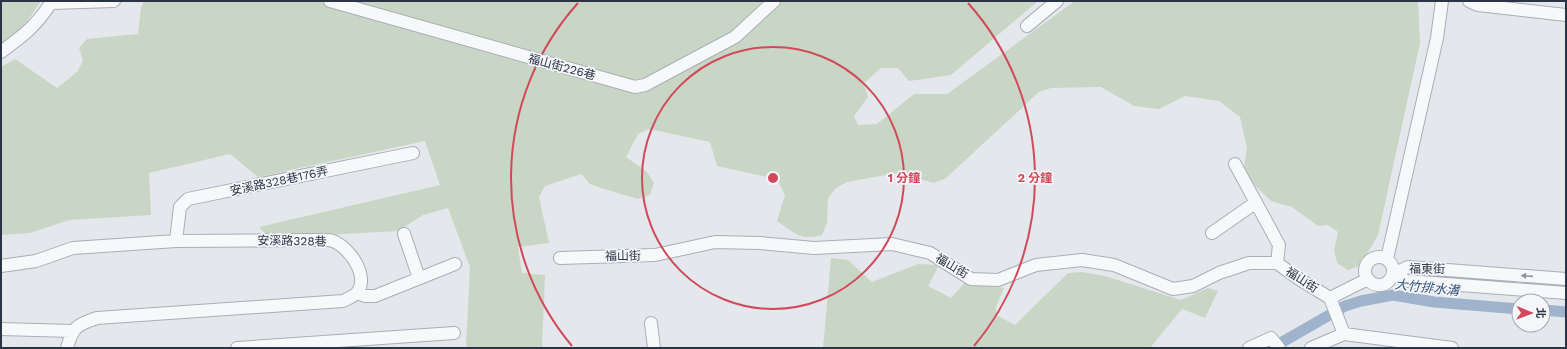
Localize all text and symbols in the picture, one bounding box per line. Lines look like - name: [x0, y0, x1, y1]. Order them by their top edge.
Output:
- street label: 福山街226巷: [527, 51, 597, 83]
- street label: 安溪路328巷176弄: [229, 164, 329, 198]
- centre of rings: [766, 171, 780, 185]
- text: 1 分鐘: [888, 171, 920, 185]
- text: 2 分鐘: [1018, 171, 1052, 185]
- street label: 安溪路328巷: [257, 233, 327, 249]
- street label: 福山街: [605, 249, 641, 263]
- street label: 福山街: [933, 251, 971, 281]
- street label: 福東街: [1409, 262, 1445, 276]
- street label: 福山街: [1283, 264, 1321, 296]
- one-way arrow: [1521, 272, 1533, 279]
- water label: 大竹排水溝: [1394, 277, 1462, 299]
- north arrow: [1511, 293, 1551, 333]
- text: 北: [1534, 308, 1547, 319]

